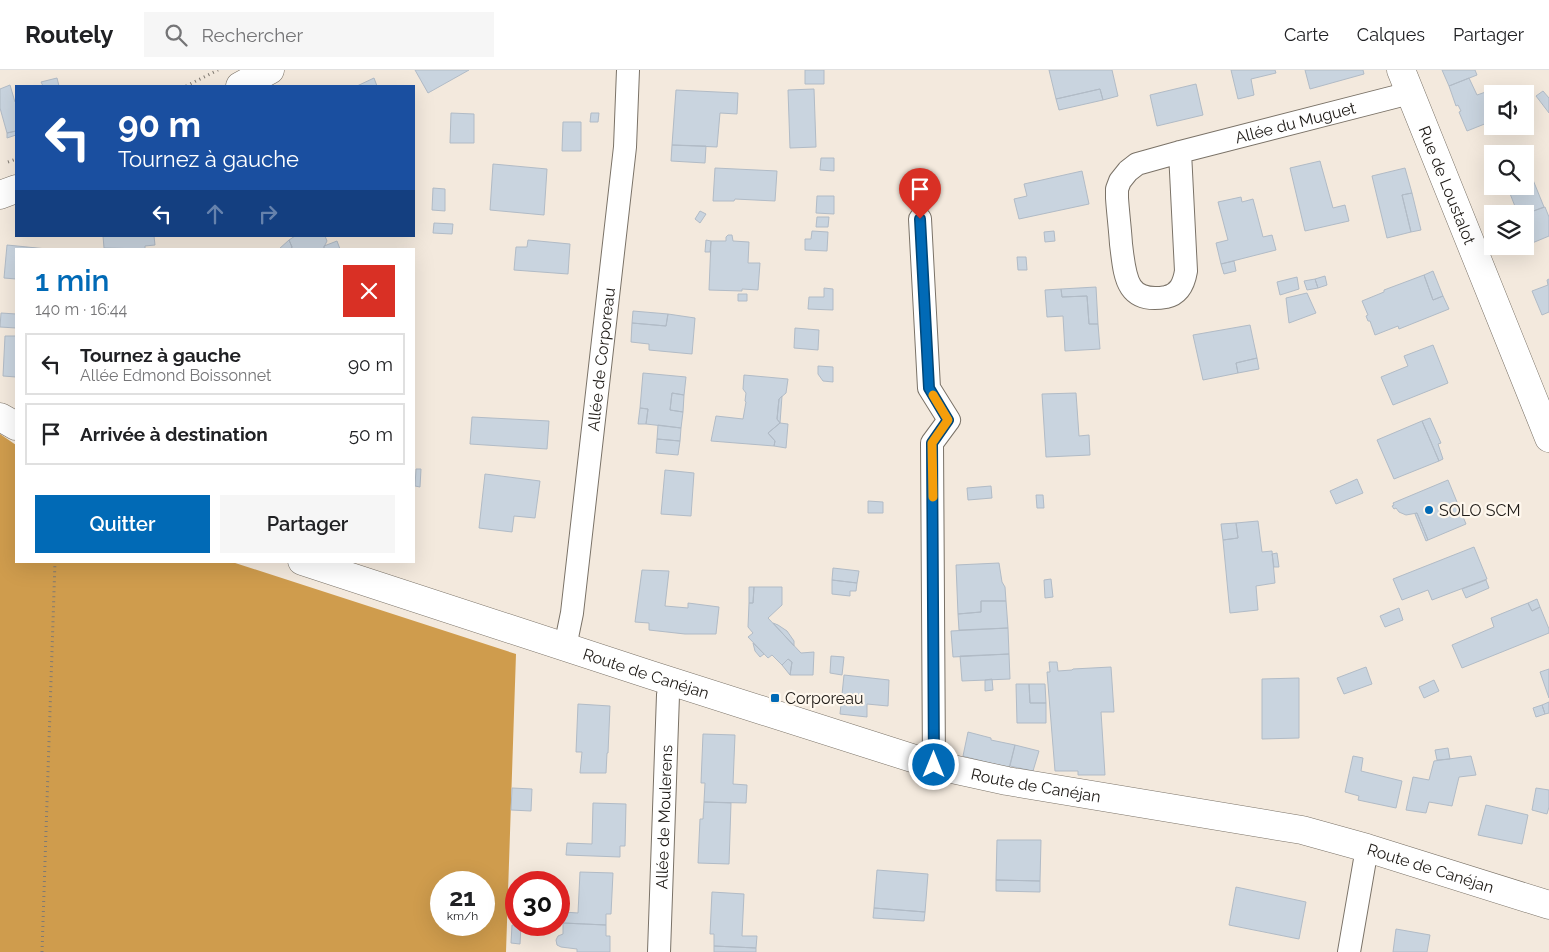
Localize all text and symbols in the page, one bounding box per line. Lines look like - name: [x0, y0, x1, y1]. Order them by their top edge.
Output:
- search box: [144, 12, 494, 57]
- text: Routely: [25, 20, 114, 49]
- icon: search: [162, 21, 190, 49]
- text: Rechercher: [202, 24, 303, 46]
- text: Carte: [1284, 24, 1329, 45]
- text: Calques: [1357, 24, 1425, 45]
- text: Partager: [1453, 24, 1524, 45]
- map controls: [1484, 85, 1534, 255]
- button: sound: [1484, 85, 1534, 135]
- street label: Allée du Muguet: [1233, 98, 1358, 147]
- text: 90 m: [118, 104, 201, 145]
- icon: left: [35, 105, 100, 170]
- street label: Rue de Loustalot: [1415, 123, 1480, 248]
- button: search: [1484, 145, 1534, 195]
- text: Tournez à gauche: [118, 146, 299, 172]
- pin: [899, 168, 941, 219]
- icon: arrive: [906, 175, 934, 203]
- icon: left: [148, 200, 176, 228]
- icon: ahead: [201, 200, 229, 228]
- icon: right: [254, 200, 282, 228]
- button: layers: [1484, 205, 1534, 255]
- text: 1 min: [35, 263, 110, 298]
- button: close: [343, 265, 395, 317]
- street label: Allée de Corporeau: [583, 287, 618, 432]
- text: 140 m · 16:44: [35, 300, 127, 319]
- text: Tournez à gauche: [80, 344, 241, 366]
- icon: left: [37, 350, 65, 378]
- text: 90 m: [348, 353, 393, 375]
- text: Allée Edmond Boissonnet: [80, 366, 271, 385]
- icon: arrive: [37, 420, 65, 448]
- text: Arrivée à destination: [80, 423, 268, 445]
- text: 50 m: [349, 423, 393, 445]
- button: Quitter: [35, 495, 210, 553]
- button: Partager: [220, 495, 395, 553]
- place label: SOLO SCM: [1439, 501, 1520, 520]
- marker: SOLO SCM: [1423, 504, 1435, 516]
- street label: Route de Canéjan: [581, 644, 712, 702]
- place label: Corporeau: [785, 689, 863, 708]
- marker: Corporeau: [769, 692, 781, 704]
- position arrow: [907, 738, 959, 790]
- street label: Allée de Moulerens: [652, 744, 676, 890]
- street label: Route de Canéjan: [969, 764, 1102, 806]
- street label: Route de Canéjan: [1365, 839, 1496, 897]
- speed limit sign: 30: [505, 871, 570, 936]
- text: 21: [449, 882, 476, 912]
- text: km/h: [447, 909, 478, 923]

